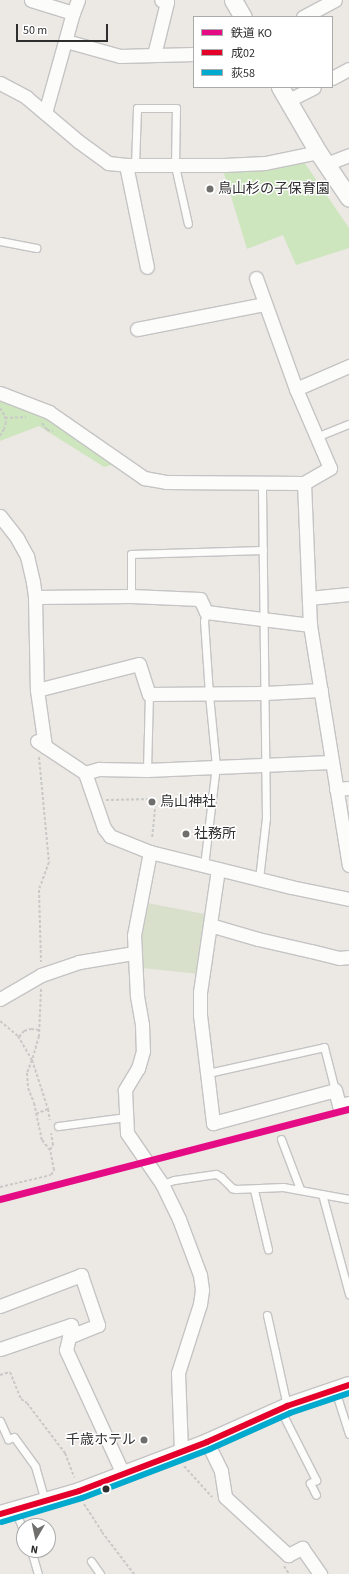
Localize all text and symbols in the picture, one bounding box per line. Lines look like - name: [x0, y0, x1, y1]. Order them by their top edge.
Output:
- scale bar: [18, 16, 110, 42]
- legend: [193, 16, 333, 88]
- text: 50 m: [23, 22, 47, 39]
- text: 鉄道 KO: [231, 25, 272, 42]
- text: 成02: [231, 45, 255, 62]
- text: 荻58: [231, 65, 255, 82]
- place label: 鳥山杉の子保育園: [218, 181, 330, 197]
- marker: 鳥山杉の子保育園: [205, 184, 215, 194]
- place label: 烏山神社: [160, 794, 216, 810]
- marker: 烏山神社: [147, 797, 157, 807]
- place label: 社務所: [194, 826, 236, 842]
- marker: 社務所: [181, 829, 191, 839]
- place label: 千歳ホテル: [66, 1432, 136, 1448]
- marker: 千歳ホテル: [139, 1435, 149, 1445]
- unlabelled marker: [101, 1484, 111, 1494]
- north arrow: [16, 1518, 56, 1558]
- text: N: [29, 1541, 39, 1557]

